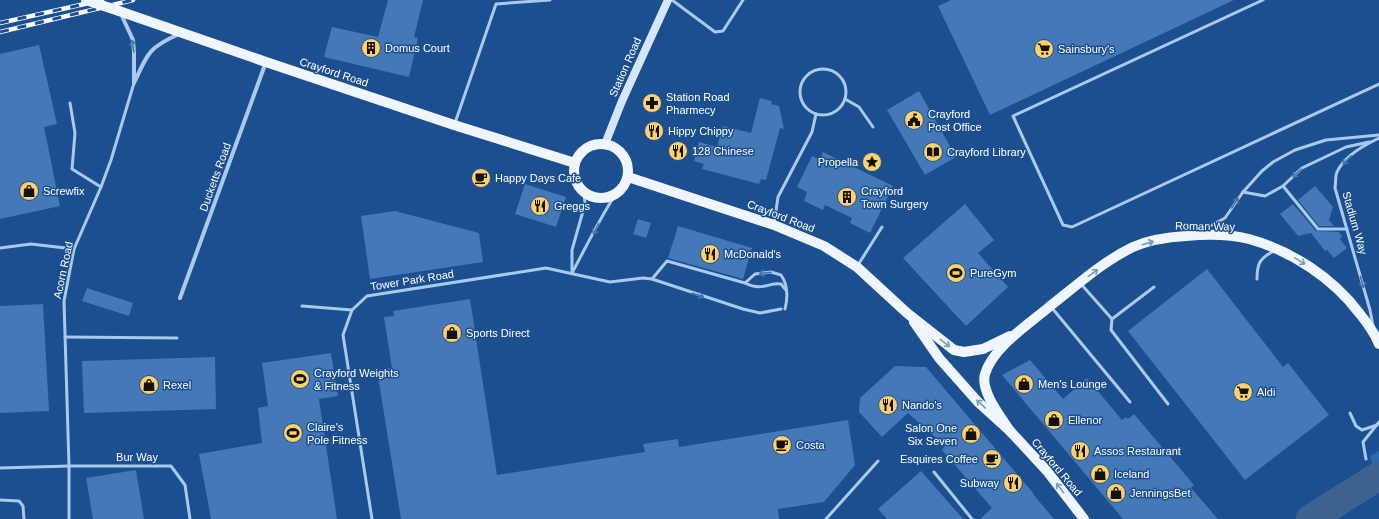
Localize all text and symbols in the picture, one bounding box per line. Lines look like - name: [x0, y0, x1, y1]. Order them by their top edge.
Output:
- street label: Station Road: [607, 36, 643, 98]
- building icon: Domus Court: [360, 37, 382, 59]
- supermarket icon: Sainsbury's: [1033, 38, 1055, 60]
- one-way arrow: [129, 40, 137, 53]
- place label: Domus Court: [385, 42, 450, 54]
- place label: Sainsbury's: [1058, 43, 1115, 55]
- street label: Crayford Road: [298, 55, 370, 89]
- place label: Station Road Pharmecy: [666, 91, 730, 116]
- pharmacy icon: Station Road Pharmecy: [641, 92, 663, 114]
- place label: Crayford Post Office: [928, 108, 982, 133]
- public building icon: Crayford Post Office: [903, 109, 925, 131]
- restaurant icon: Hippy Chippy: [643, 120, 665, 142]
- place label: Hippy Chippy: [668, 125, 734, 137]
- restaurant icon: 128 Chinese: [667, 140, 689, 162]
- street label: Ducketts Road: [197, 141, 233, 213]
- library icon: Crayford Library: [922, 141, 944, 163]
- place label: 128 Chinese: [692, 145, 754, 157]
- place label: Crayford Library: [947, 146, 1026, 158]
- place icon: Propella: [861, 151, 883, 173]
- one-way arrow: [1342, 155, 1352, 165]
- place label: Propella: [818, 156, 859, 168]
- cafe icon: Happy Days Cafe: [470, 167, 492, 189]
- one-way arrow: [1292, 168, 1302, 178]
- place label: Happy Days Cafe: [495, 172, 581, 184]
- shop icon: Screwfix: [18, 180, 40, 202]
- place label: Screwfix: [43, 185, 85, 197]
- place label: Crayford Town Surgery: [861, 185, 929, 210]
- building icon: Crayford Town Surgery: [836, 186, 858, 208]
- street label: Stadium Way: [1340, 190, 1370, 256]
- restaurant icon: Greggs: [529, 195, 551, 217]
- street label: Crayford Road: [745, 198, 817, 234]
- one-way arrow: [1231, 198, 1239, 209]
- place label: Greggs: [554, 200, 591, 212]
- street label: Roman Way: [1175, 219, 1236, 233]
- one-way arrow: [592, 223, 600, 235]
- one-way arrow: [1141, 239, 1154, 246]
- street label: Acorn Road: [51, 240, 75, 300]
- restaurant icon: McDonald's: [699, 243, 721, 265]
- place label: McDonald's: [724, 248, 782, 260]
- one-way arrow: [1293, 258, 1305, 266]
- sports icon: PureGym: [945, 262, 967, 284]
- street label: Tower Park Road: [369, 267, 455, 293]
- place label: PureGym: [970, 267, 1016, 279]
- one-way arrow: [759, 269, 772, 276]
- one-way arrow: [1087, 269, 1098, 277]
- one-way arrow: [1359, 275, 1366, 288]
- one-way arrow: [691, 292, 704, 299]
- shop icon: Sports Direct: [441, 322, 463, 344]
- place label: Sports Direct: [466, 327, 530, 339]
- one-way arrow: [940, 339, 951, 347]
- place label: Crayford Weights & Fitness: [314, 367, 399, 392]
- sports icon: Crayford Weights & Fitness: [289, 368, 311, 390]
- shop icon: Men's Lounge: [1013, 373, 1035, 395]
- shop icon: Rexel: [138, 374, 160, 396]
- place label: Men's Lounge: [1038, 378, 1107, 390]
- place label: Rexel: [163, 379, 191, 391]
- supermarket icon: Aldi: [1232, 381, 1254, 403]
- place label: Aldi: [1257, 386, 1275, 398]
- restaurant icon: Nando's: [877, 394, 899, 416]
- place label: Nando's: [902, 399, 943, 411]
- one-way arrow: [976, 400, 986, 409]
- shop icon: Ellenor: [1043, 409, 1065, 431]
- place label: Ellenor: [1068, 414, 1103, 426]
- place label: Claire's Pole Fitness: [307, 421, 368, 446]
- sports icon: Claire's Pole Fitness: [282, 422, 304, 444]
- place label: Salon One Six Seven: [905, 422, 957, 447]
- shop icon: Salon One Six Seven: [960, 423, 982, 445]
- cafe icon: Costa: [771, 434, 793, 456]
- street label: Crayford Road: [1029, 436, 1085, 498]
- place label: Costa: [796, 439, 826, 451]
- restaurant icon: Assos Restaurant: [1069, 440, 1091, 462]
- place label: Assos Restaurant: [1094, 445, 1181, 457]
- cafe icon: Esquires Coffee: [981, 448, 1003, 470]
- street label: Bur Way: [116, 451, 158, 463]
- place label: Esquires Coffee: [900, 453, 978, 465]
- shop icon: Iceland: [1089, 463, 1111, 485]
- place label: Iceland: [1114, 468, 1149, 480]
- restaurant icon: Subway: [1002, 472, 1024, 494]
- place label: Subway: [960, 477, 999, 489]
- shop icon: JenningsBet: [1105, 482, 1127, 504]
- one-way arrow: [1056, 483, 1065, 494]
- place label: JenningsBet: [1130, 487, 1191, 499]

